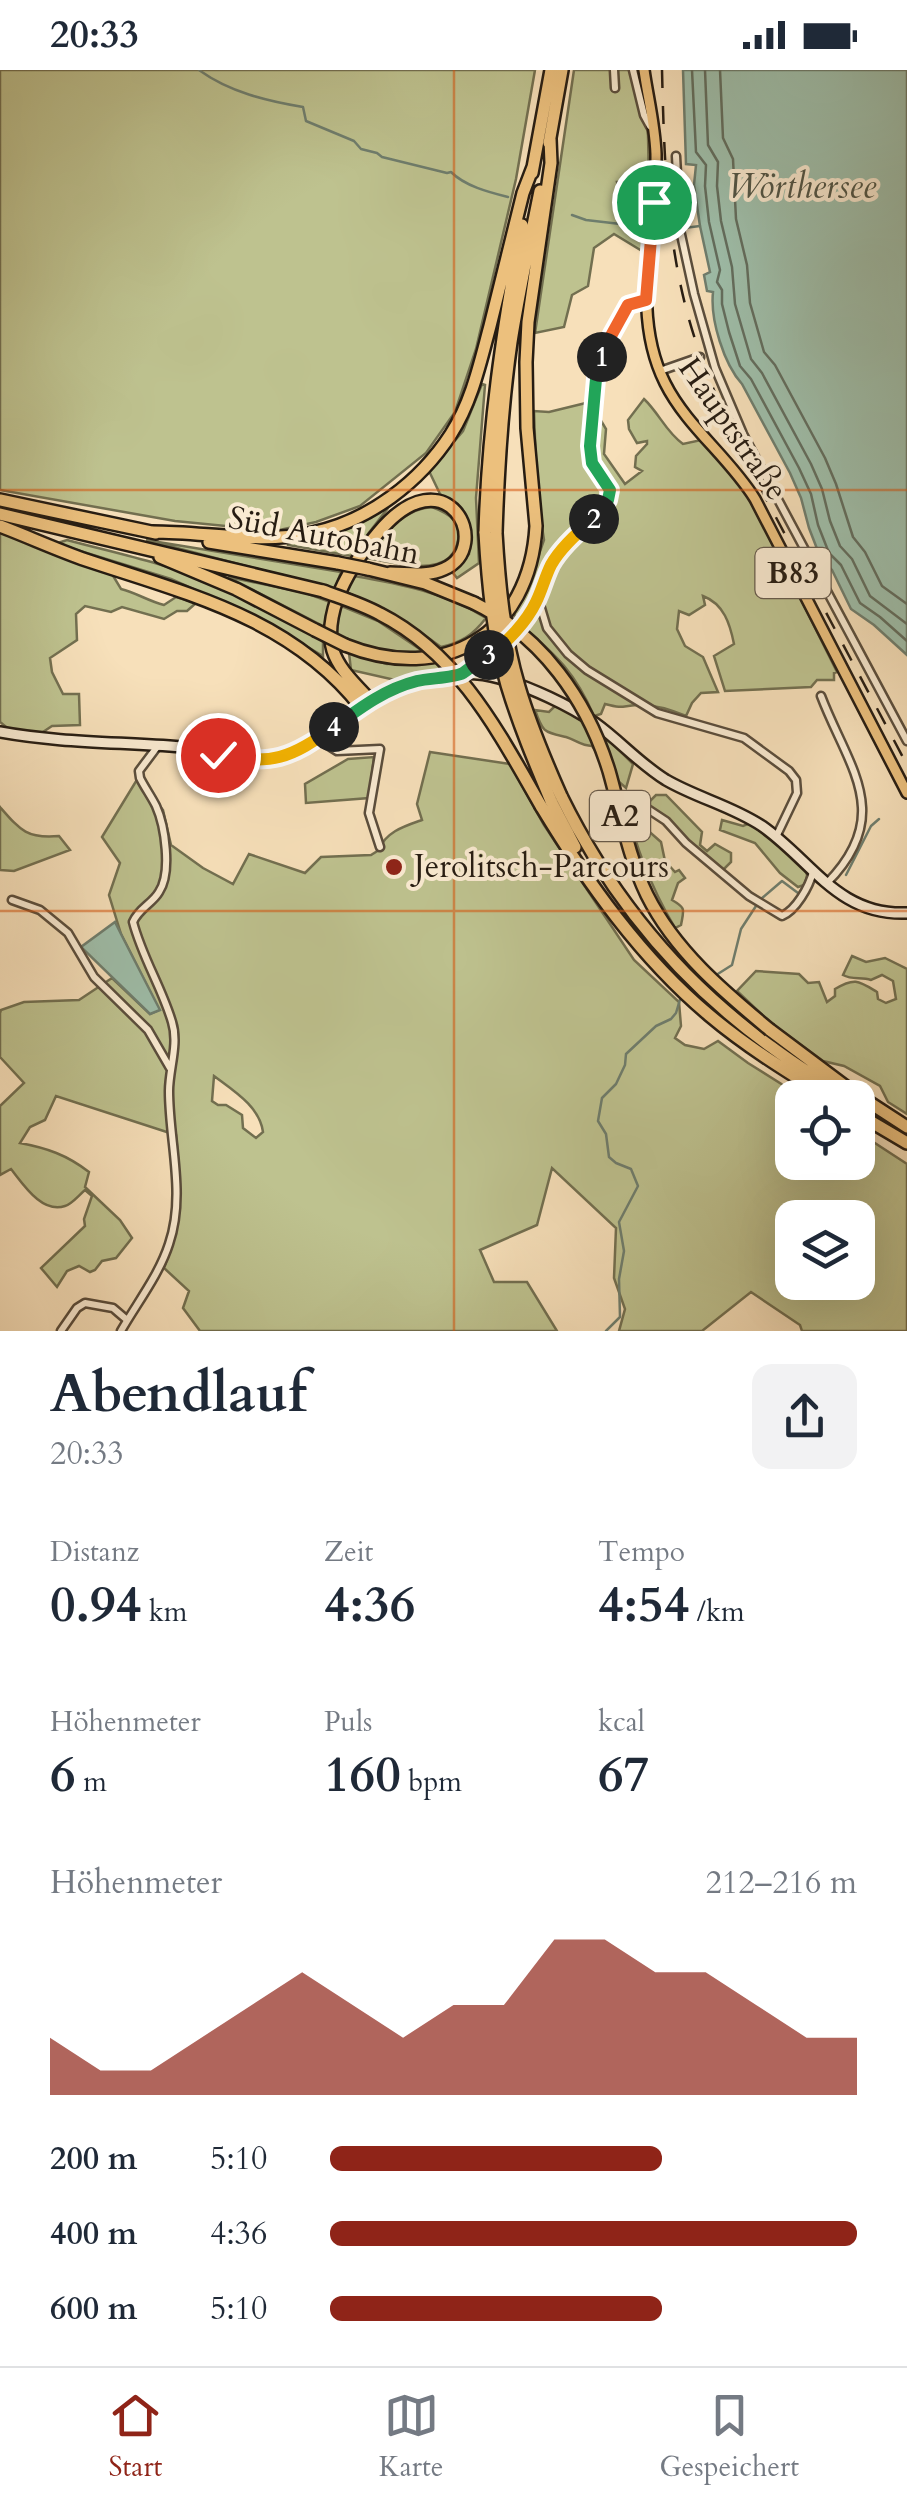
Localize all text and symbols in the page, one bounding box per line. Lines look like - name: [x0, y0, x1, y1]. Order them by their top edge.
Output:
- text: 20:33: [50, 9, 139, 61]
- pin: [612, 160, 697, 245]
- water label: Wörthersee: [728, 163, 877, 211]
- icon: arrive: [627, 175, 682, 230]
- pin: 1: [577, 332, 627, 382]
- text: 1: [595, 338, 609, 376]
- street label: Hauptstraße: [668, 349, 798, 509]
- pin: 2: [569, 494, 619, 544]
- street label: Süd Autobahn: [225, 496, 423, 576]
- text: 2: [587, 500, 601, 538]
- road number: B83: [756, 548, 830, 598]
- pin: 3: [464, 630, 514, 680]
- text: 3: [482, 636, 496, 674]
- pin: 4: [309, 702, 359, 752]
- text: 4: [327, 708, 341, 746]
- pin: [176, 713, 261, 798]
- icon: check: [191, 728, 246, 783]
- road number: A2: [590, 791, 650, 841]
- place label: Jerolitsch-Parcours: [410, 845, 669, 889]
- marker: Jerolitsch-Parcours: [383, 856, 405, 878]
- map controls: [775, 1080, 875, 1300]
- button: locate: [775, 1080, 875, 1180]
- button: layers: [775, 1200, 875, 1300]
- text: Abendlauf: [50, 1357, 307, 1431]
- button: share: [752, 1364, 857, 1469]
- text: 20:33: [50, 1432, 124, 1476]
- text: Distanz: [50, 1533, 139, 1571]
- text: Zeit: [324, 1533, 373, 1571]
- text: Tempo: [598, 1533, 685, 1571]
- text: 0.94: [50, 1571, 141, 1639]
- text: 4:36: [324, 1571, 415, 1639]
- text: 4:54: [598, 1571, 689, 1639]
- text: km: [141, 1593, 188, 1631]
- text: /km: [689, 1593, 745, 1631]
- text: Höhenmeter: [50, 1703, 201, 1741]
- text: Puls: [324, 1703, 372, 1741]
- text: kcal: [598, 1703, 645, 1741]
- text: 6: [50, 1741, 76, 1809]
- text: 160: [324, 1741, 401, 1809]
- text: 67: [598, 1741, 649, 1809]
- text: m: [76, 1763, 107, 1801]
- text: bpm: [401, 1763, 462, 1801]
- text: Höhenmeter: [50, 1861, 222, 1905]
- text: 212–216 m: [705, 1861, 857, 1905]
- text: 200 m: [50, 2137, 137, 2181]
- text: 5:10: [210, 2137, 267, 2181]
- text: 400 m: [50, 2212, 137, 2256]
- text: 4:36: [210, 2212, 267, 2256]
- text: 600 m: [50, 2287, 137, 2331]
- text: 5:10: [210, 2287, 267, 2331]
- tab: Start: [108, 2388, 163, 2486]
- tab: Karte: [379, 2388, 444, 2486]
- tab: Gespeichert: [659, 2388, 799, 2486]

